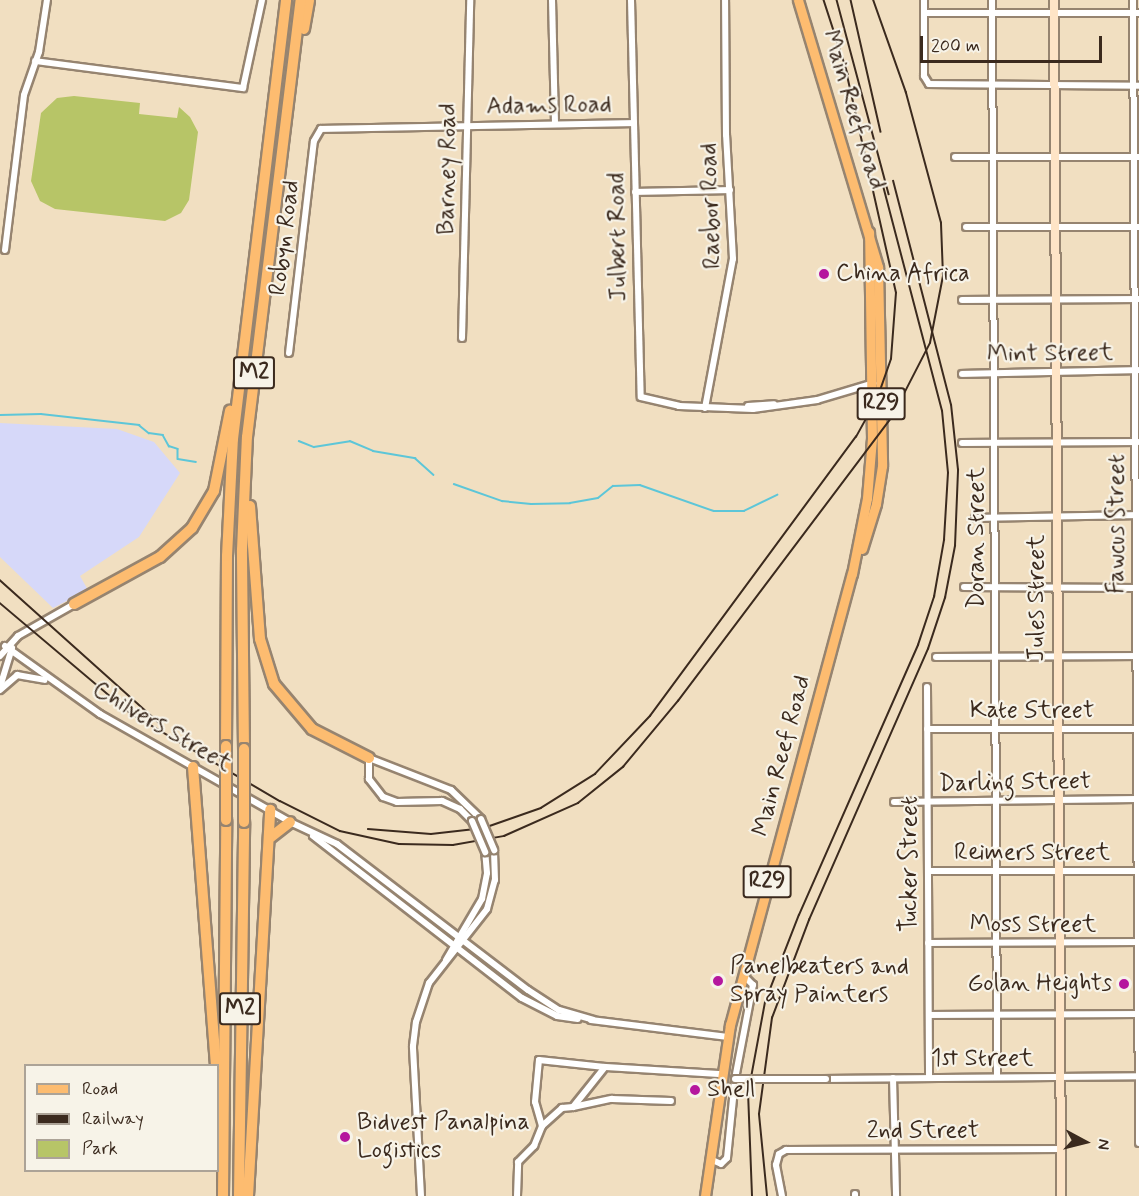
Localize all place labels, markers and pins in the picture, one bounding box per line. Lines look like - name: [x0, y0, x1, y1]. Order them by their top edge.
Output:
- place label: China Africa: [836, 260, 973, 288]
- marker: China Africa: [817, 267, 831, 281]
- place label: Panelbeaters and Spray Painters: [730, 953, 907, 1009]
- place label: Golan Heights: [967, 970, 1112, 998]
- marker: Panelbeaters and Spray Painters: [711, 974, 725, 988]
- marker: Golan Heights: [1117, 977, 1131, 991]
- place label: Shell: [707, 1076, 755, 1104]
- marker: Shell: [688, 1083, 702, 1097]
- place label: Bidvest Panalpina Logistics: [357, 1109, 530, 1165]
- marker: Bidvest Panalpina Logistics: [338, 1130, 352, 1144]

